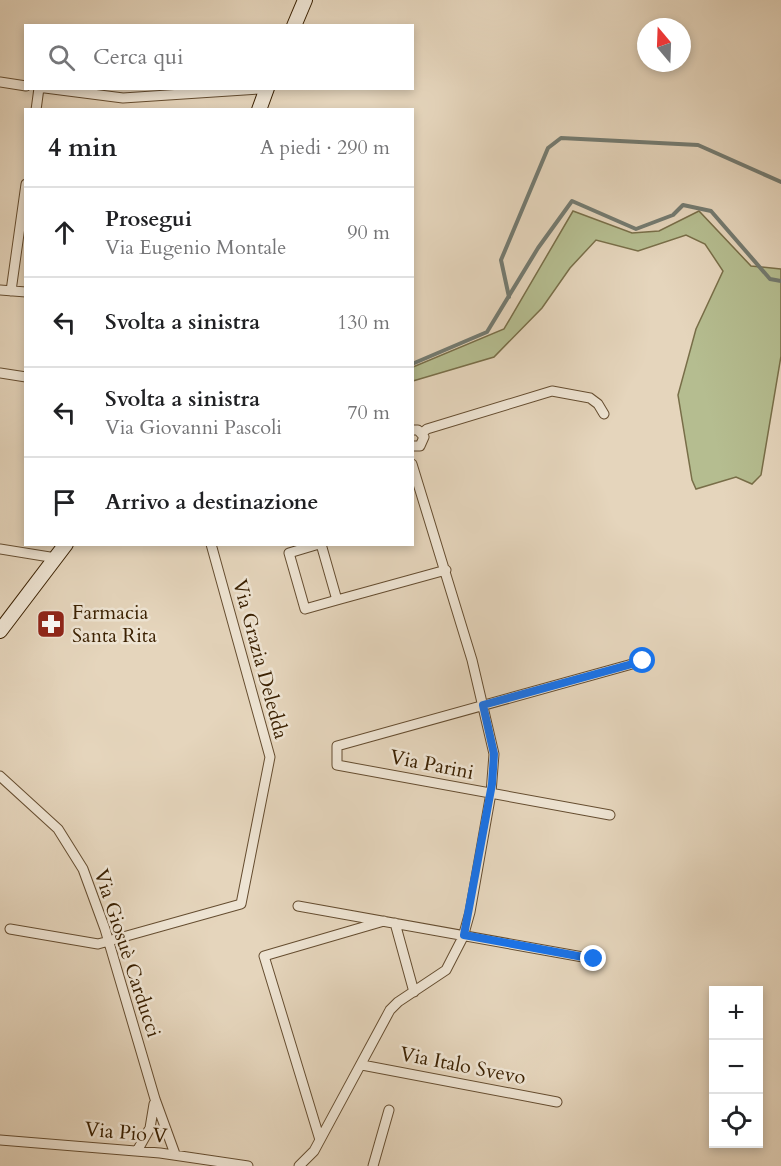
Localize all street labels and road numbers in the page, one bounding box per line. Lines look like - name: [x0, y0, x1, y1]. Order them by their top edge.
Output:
- street label: Via Grazia Deledda: [226, 576, 295, 742]
- street label: Via Parini: [388, 743, 476, 786]
- street label: Via Giosuè Carducci: [88, 866, 168, 1041]
- street label: Via Italo Svevo: [398, 1040, 528, 1091]
- street label: Via Pio V: [84, 1115, 169, 1150]

